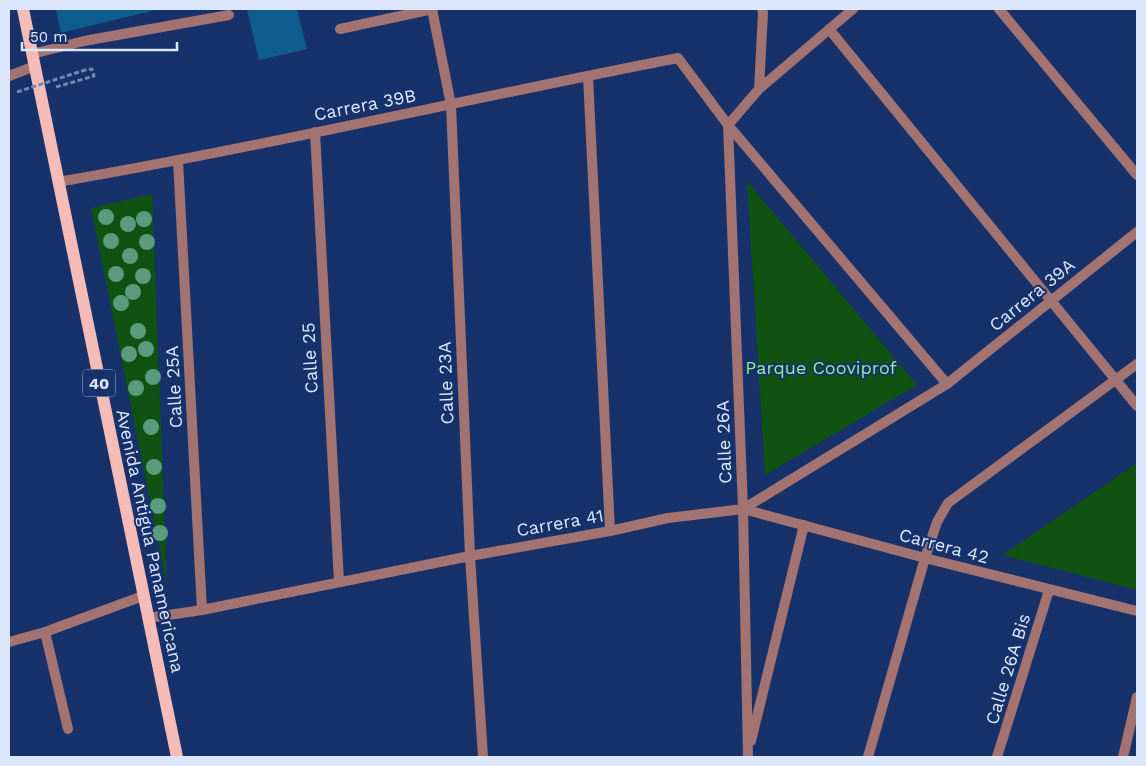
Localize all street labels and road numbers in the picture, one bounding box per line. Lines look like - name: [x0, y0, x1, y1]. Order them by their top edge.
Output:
- street label: Carrera 39B: [312, 84, 418, 125]
- street label: Carrera 39A: [985, 254, 1079, 335]
- street label: Calle 25: [297, 322, 322, 394]
- street label: Calle 23A: [434, 341, 457, 425]
- street label: Calle 25A: [161, 345, 186, 429]
- road number: 40: [83, 369, 115, 396]
- street label: Calle 26A: [712, 400, 735, 484]
- street label: Avenida Antigua Panamericana: [112, 407, 189, 675]
- street label: Carrera 41: [515, 505, 605, 540]
- street label: Carrera 42: [897, 523, 991, 568]
- street label: Calle 26A Bis: [981, 611, 1034, 727]

